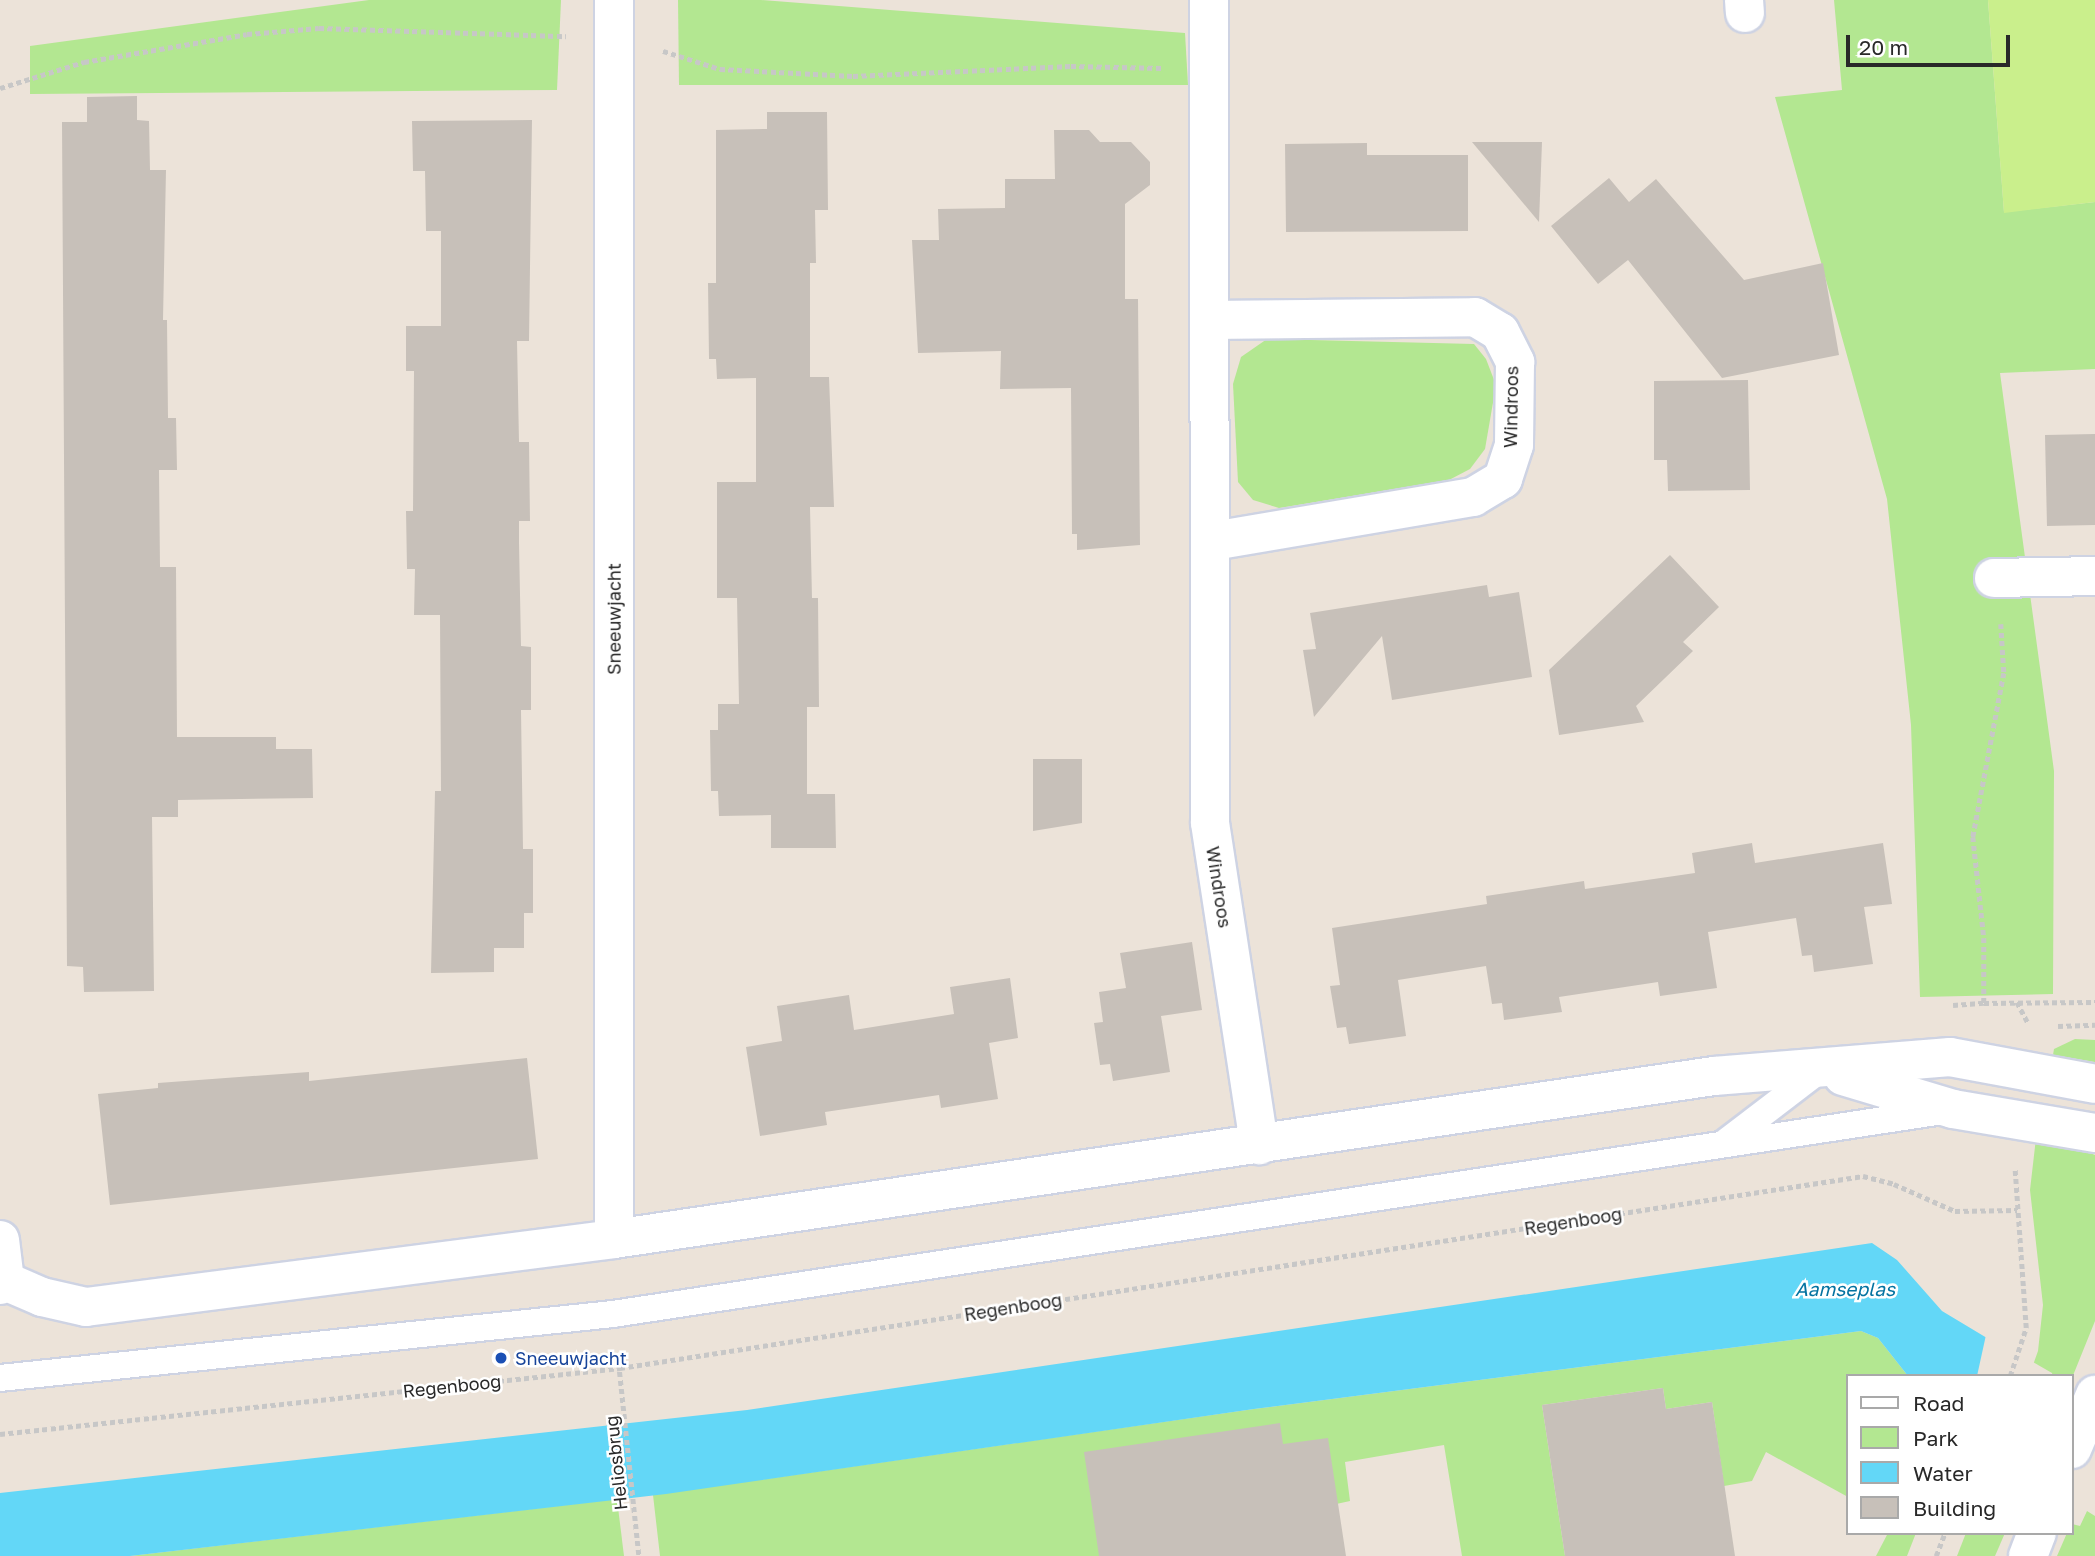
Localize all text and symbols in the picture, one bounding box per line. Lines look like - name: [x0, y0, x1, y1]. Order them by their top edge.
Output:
- scale bar: [1850, 21, 2014, 65]
- text: 20 m: [1859, 34, 1908, 60]
- street label: Windroos: [1499, 366, 1523, 448]
- street label: Sneeuwjacht: [603, 563, 625, 675]
- street label: Windroos: [1202, 845, 1236, 929]
- street label: Regenboog: [1523, 1203, 1623, 1239]
- water label: Aamseplas: [1795, 1278, 1895, 1300]
- street label: Regenboog: [963, 1289, 1063, 1325]
- place label: Sneeuwjacht: [515, 1347, 627, 1369]
- marker: Sneeuwjacht: [493, 1350, 509, 1366]
- street label: Regenboog: [402, 1370, 502, 1402]
- legend: [1846, 1374, 2074, 1535]
- text: Road: [1913, 1390, 1964, 1416]
- street label: Heliosbrug: [600, 1415, 632, 1511]
- text: Park: [1913, 1425, 1958, 1451]
- text: Water: [1913, 1460, 1973, 1486]
- text: Building: [1913, 1495, 1996, 1521]

